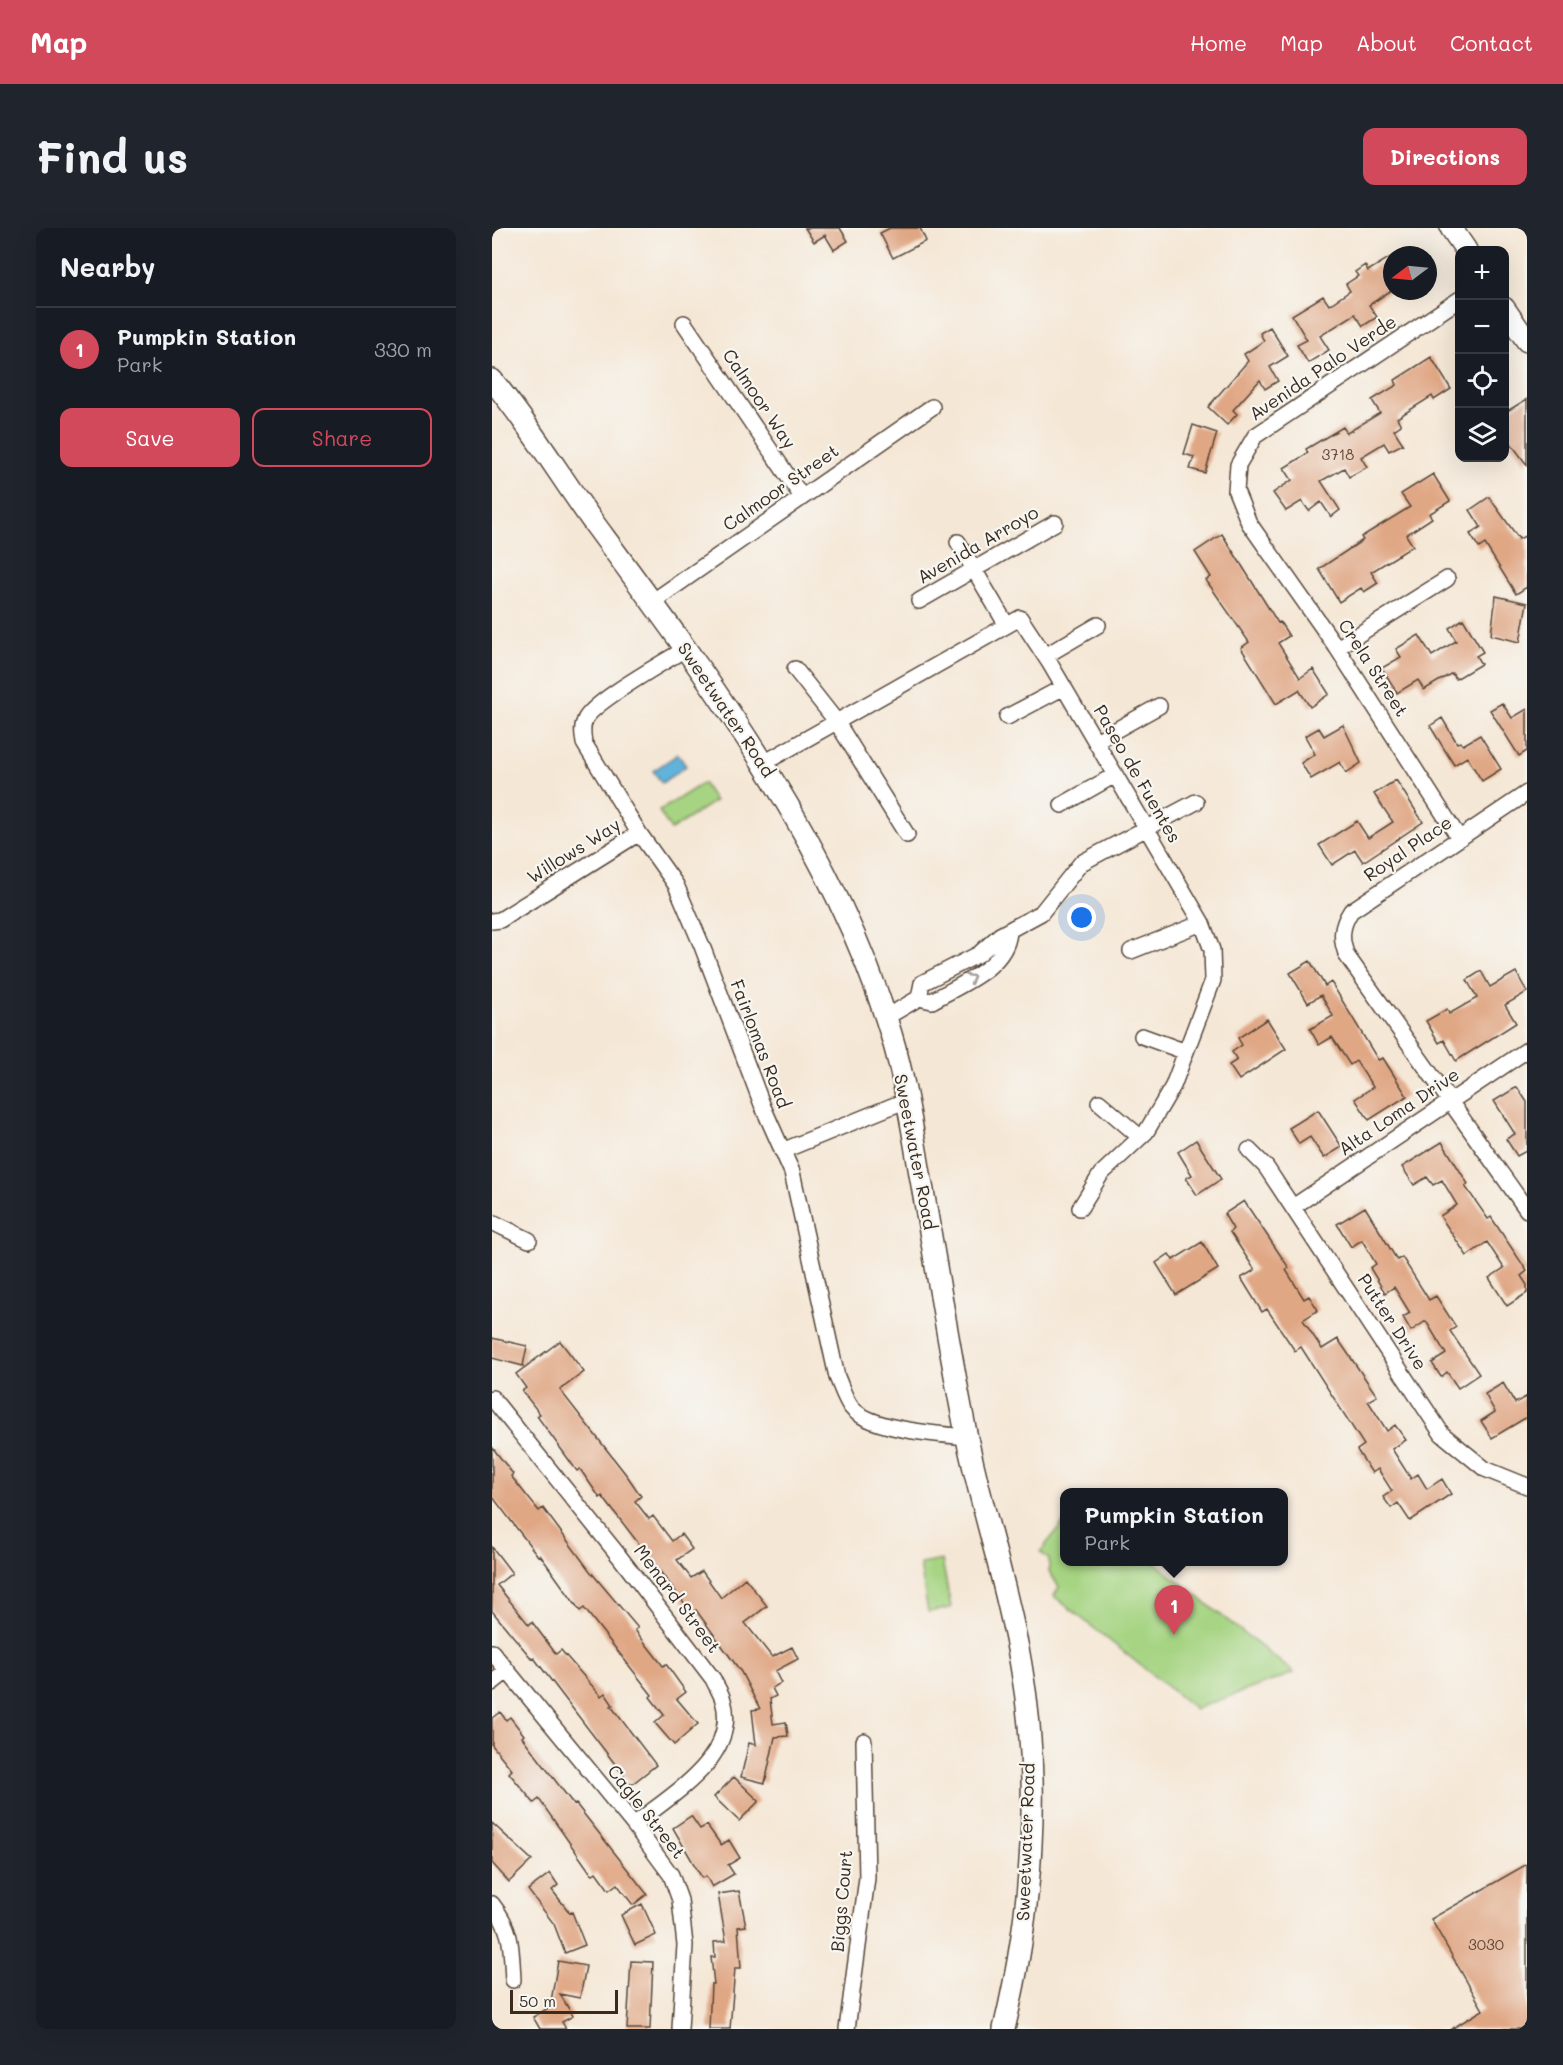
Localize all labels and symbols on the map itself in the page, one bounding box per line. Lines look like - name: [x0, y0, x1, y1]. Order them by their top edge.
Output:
- north arrow: [1383, 246, 1437, 300]
- street label: Avenida Palo Verde: [1244, 309, 1401, 425]
- street label: Calmoor Way: [718, 344, 802, 453]
- street label: Calmoor Street: [718, 438, 843, 536]
- house number: 3718: [1322, 444, 1354, 464]
- street label: Avenida Arroyo: [912, 499, 1043, 589]
- street label: Crela Street: [1333, 614, 1414, 721]
- street label: Sweetwater Road: [673, 637, 781, 782]
- street label: Paseo de Fuentes: [1089, 700, 1187, 847]
- street label: Royal Place: [1359, 810, 1456, 887]
- street label: Willows Way: [522, 812, 625, 888]
- your location: [1067, 903, 1096, 932]
- one-way arrow: [965, 974, 975, 986]
- street label: Fairlomas Road: [725, 976, 796, 1111]
- street label: Alta Loma Drive: [1333, 1062, 1464, 1161]
- street label: Sweetwater Road: [889, 1072, 943, 1232]
- street label: Putter Drive: [1353, 1269, 1433, 1374]
- street label: Menard Street: [629, 1539, 727, 1658]
- pin: 1: [1154, 1586, 1194, 1635]
- street label: Cagle Street: [602, 1759, 691, 1863]
- street label: Sweetwater Road: [1010, 1763, 1040, 1921]
- street label: Biggs Court: [825, 1849, 857, 1953]
- house number: 3030: [1468, 1934, 1504, 1954]
- scale bar: [510, 1987, 618, 2014]

